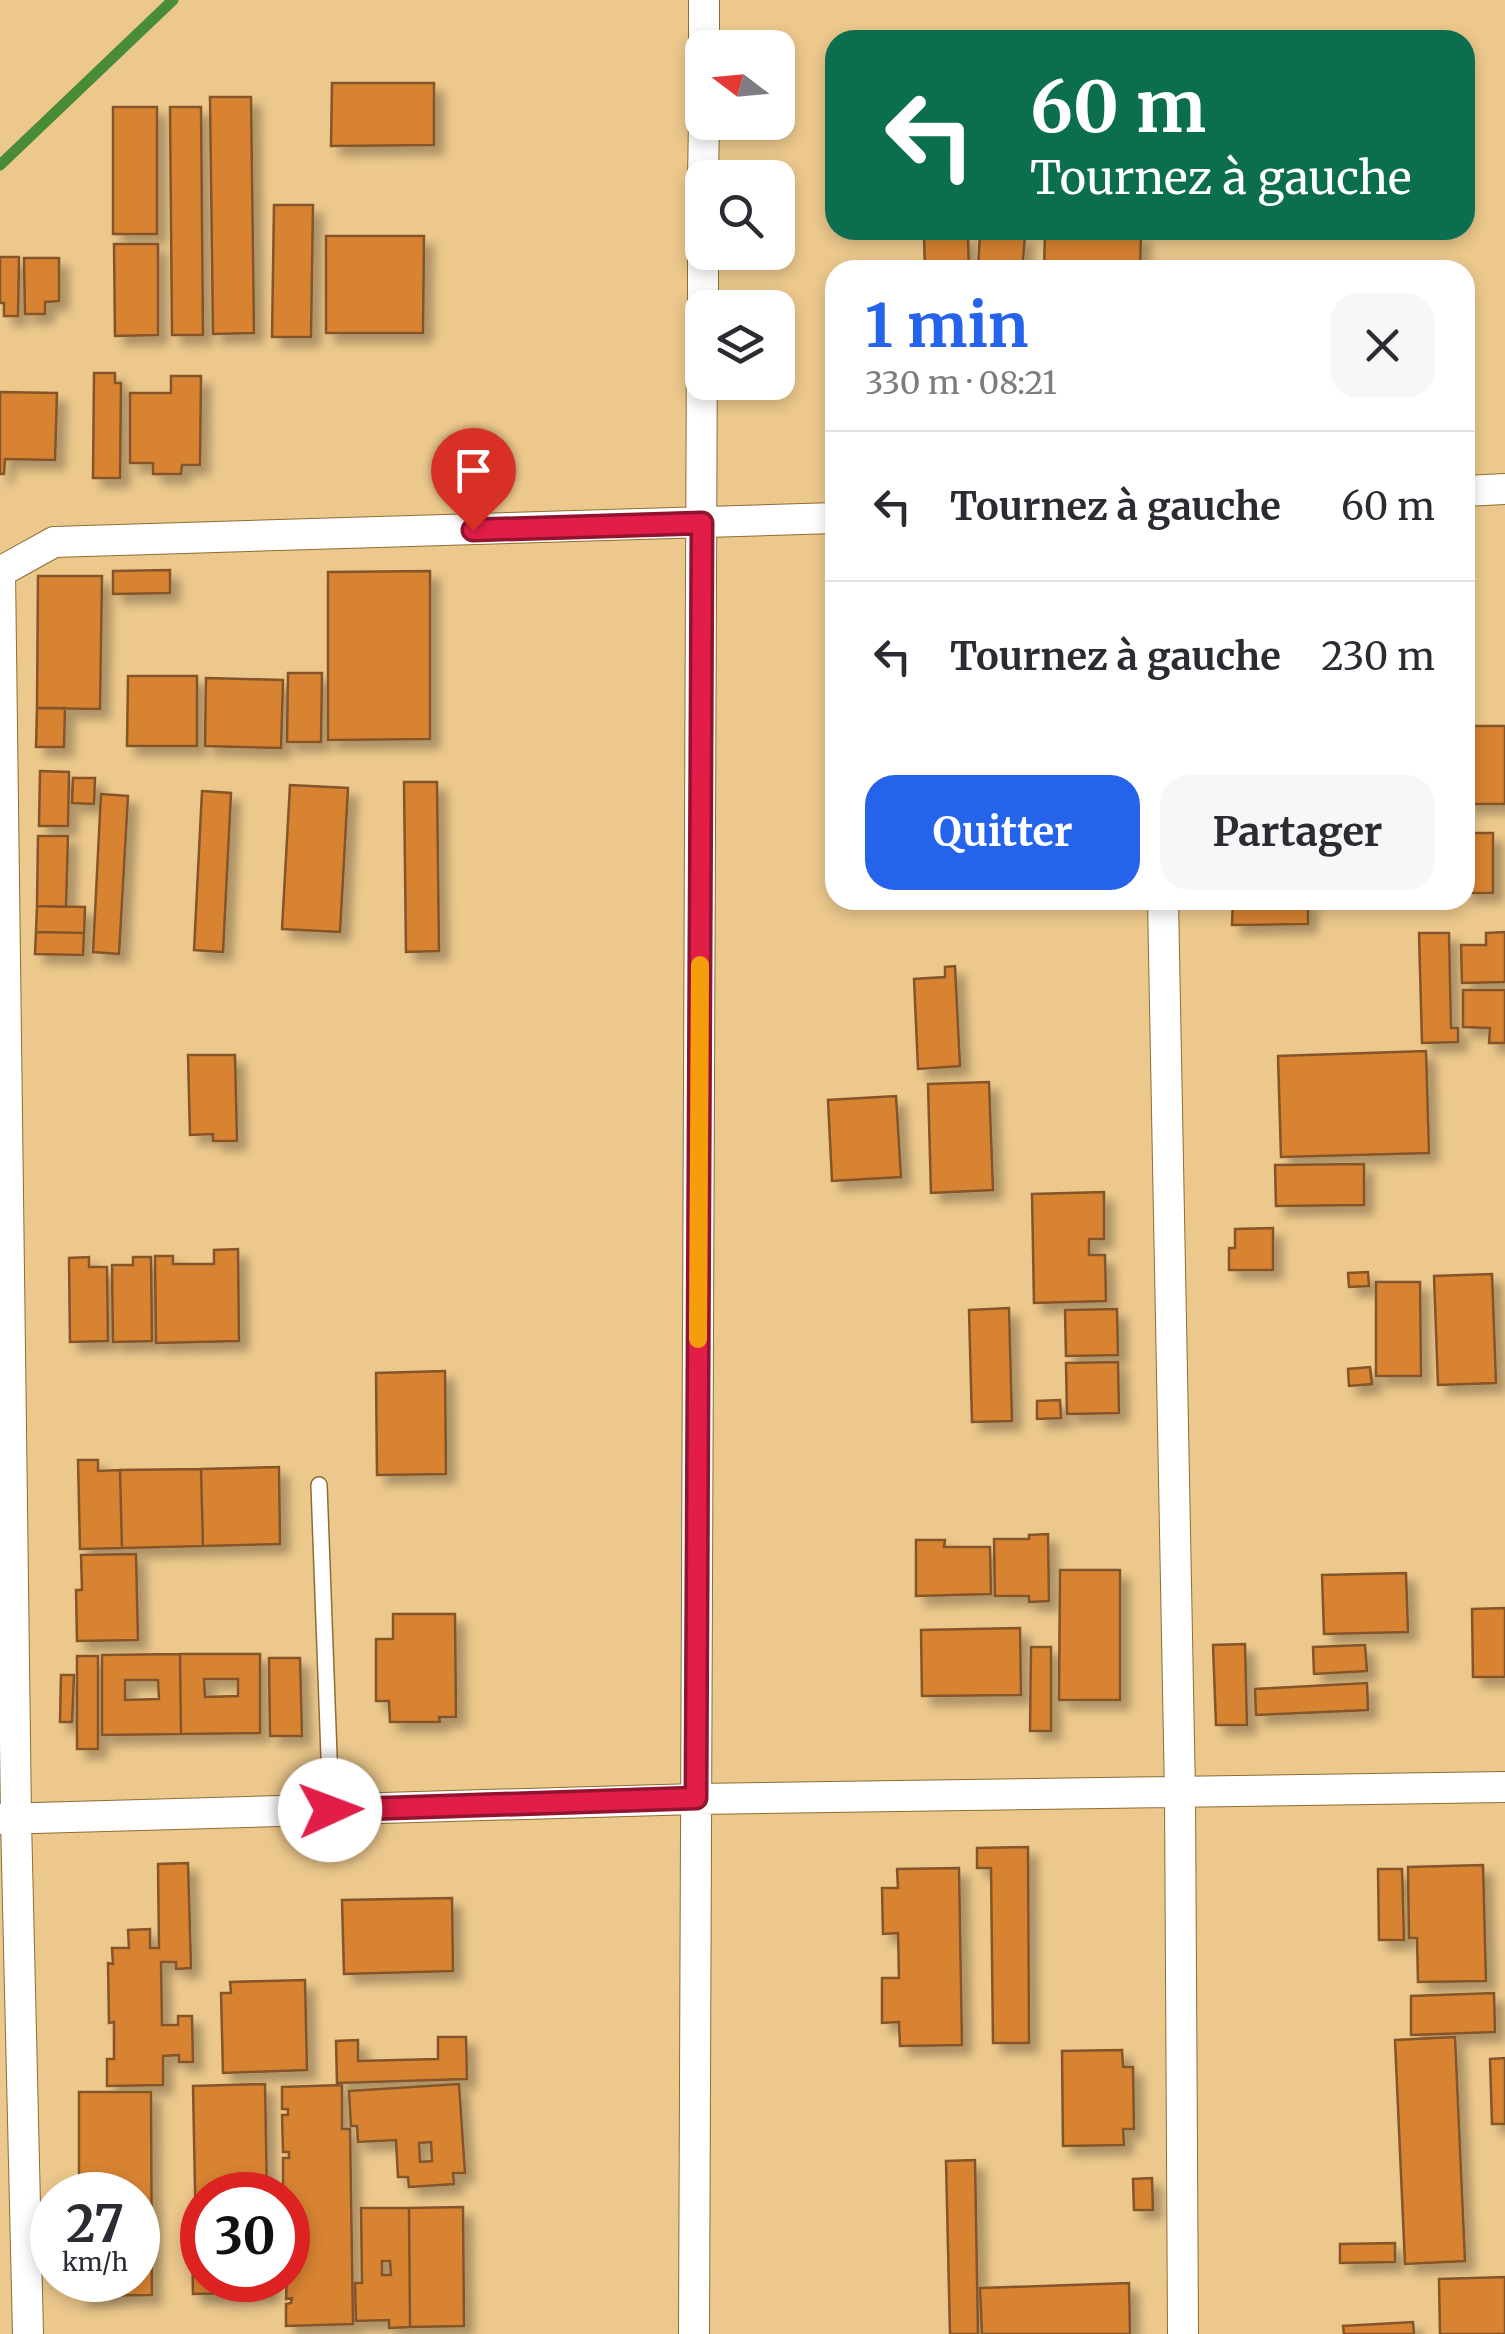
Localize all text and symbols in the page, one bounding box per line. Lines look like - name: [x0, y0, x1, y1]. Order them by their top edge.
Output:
- north arrow: [685, 30, 795, 140]
- map controls: [685, 30, 795, 400]
- text: 60 m: [1030, 63, 1206, 151]
- icon: left: [865, 70, 995, 200]
- text: Tournez à gauche: [1030, 150, 1412, 206]
- button: search: [685, 160, 795, 270]
- text: 1 min: [865, 288, 1028, 363]
- button: layers: [685, 290, 795, 400]
- button: close: [1330, 293, 1435, 398]
- text: 330 m · 08:21: [865, 363, 1057, 403]
- pin: [431, 428, 516, 531]
- icon: arrive: [446, 443, 501, 498]
- icon: left: [865, 479, 920, 534]
- text: Tournez à gauche: [950, 483, 1281, 530]
- text: 60 m: [1341, 483, 1435, 530]
- icon: left: [865, 629, 920, 684]
- text: Tournez à gauche: [950, 633, 1281, 680]
- text: 230 m: [1321, 633, 1435, 680]
- button: Quitter: [865, 775, 1140, 890]
- button: Partager: [1160, 775, 1435, 890]
- position arrow: [278, 1758, 382, 1862]
- speed limit sign: 30: [180, 2172, 310, 2302]
- text: 27: [66, 2193, 124, 2256]
- text: km/h: [62, 2246, 128, 2278]

